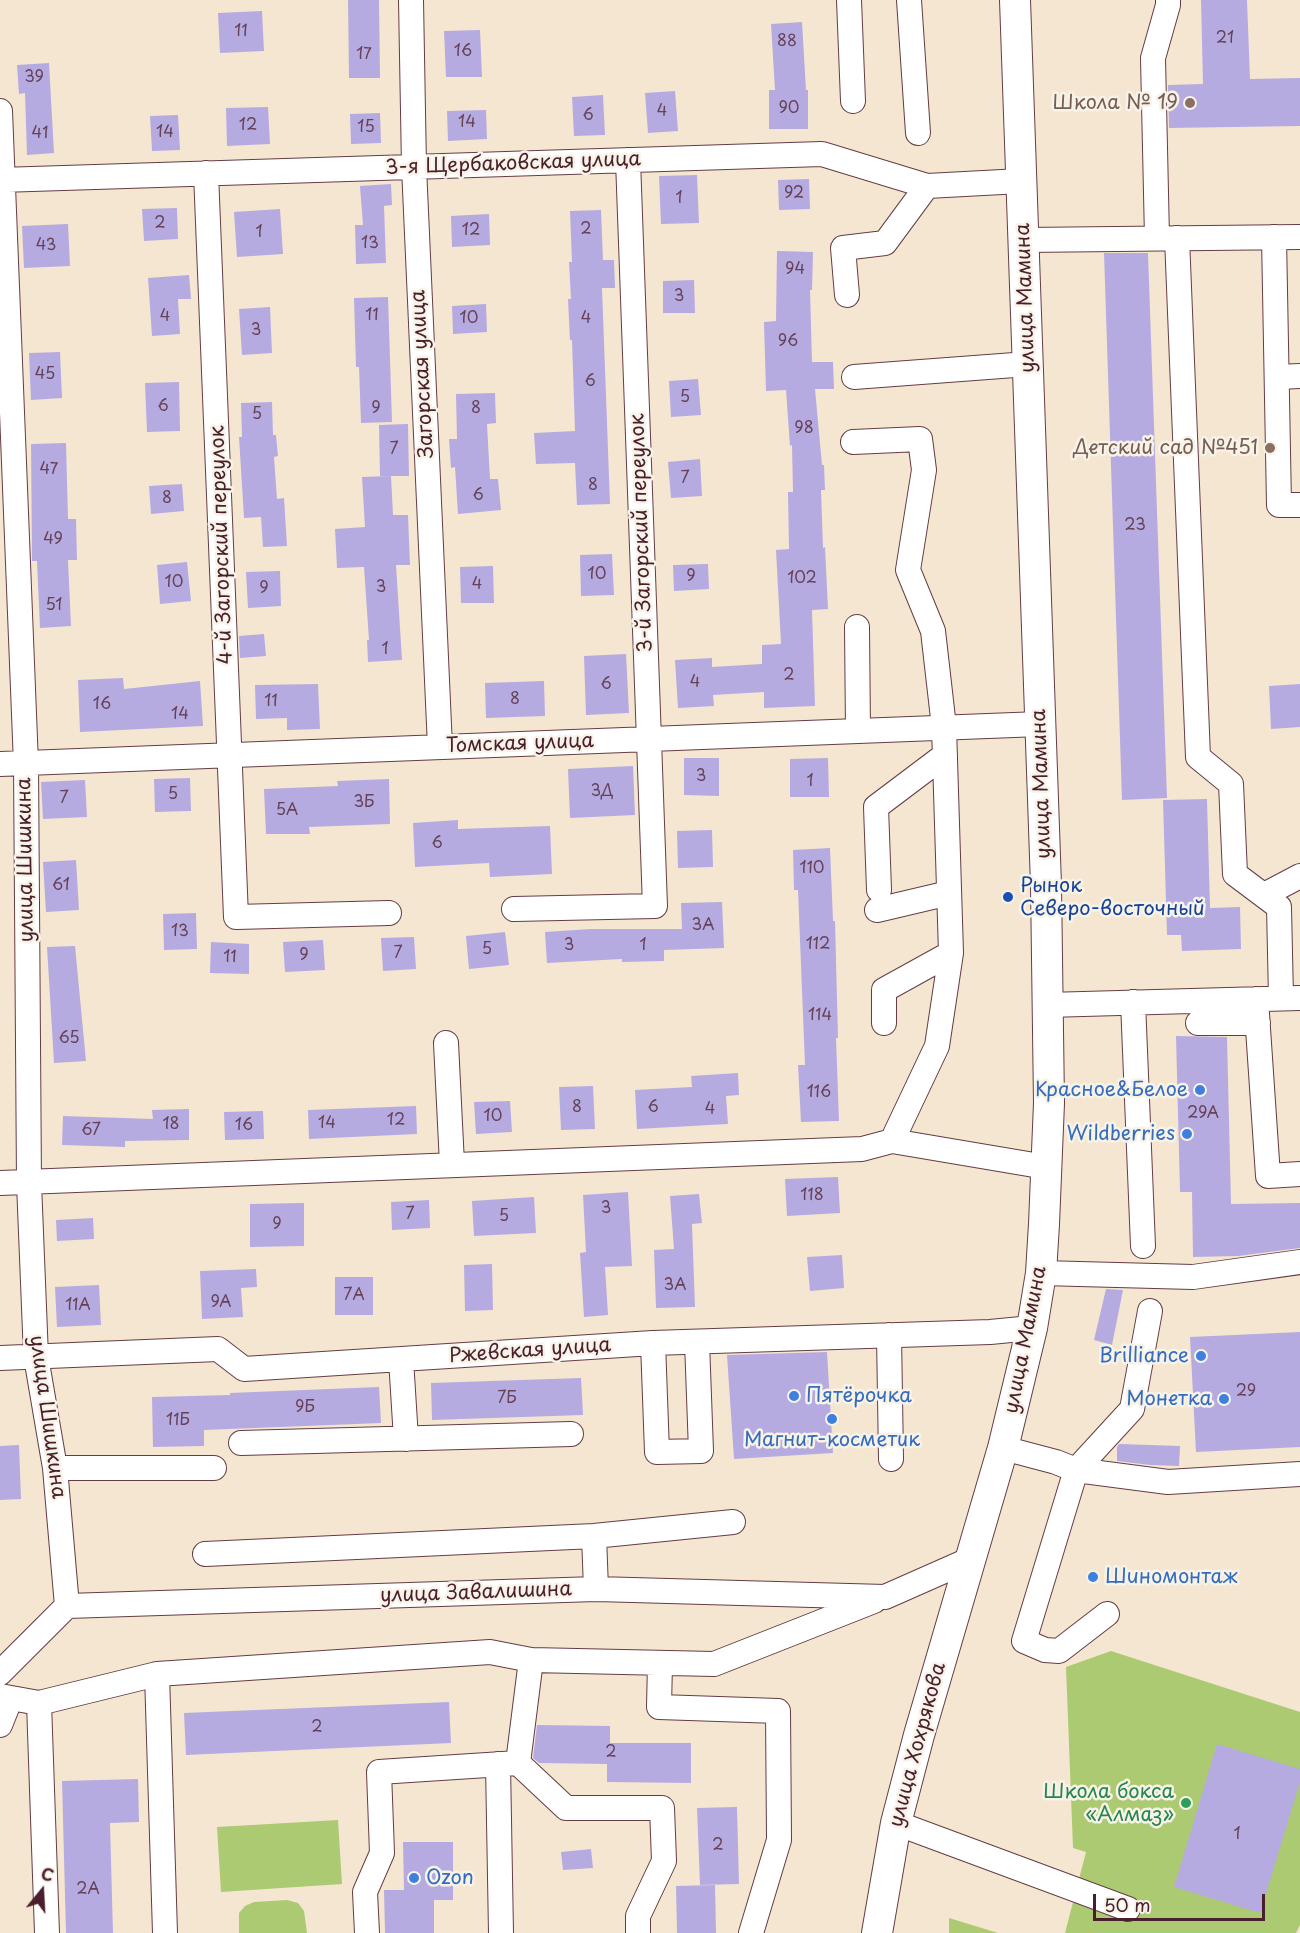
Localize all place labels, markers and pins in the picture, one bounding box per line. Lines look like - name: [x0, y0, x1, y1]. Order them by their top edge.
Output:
- place label: Школа № 19: [1053, 91, 1178, 115]
- marker: Школа № 19: [1183, 96, 1197, 110]
- place label: Детский сад №451: [1073, 436, 1258, 460]
- marker: Детский сад №451: [1263, 441, 1277, 455]
- place label: Рынок Северо-восточный: [1020, 874, 1205, 921]
- marker: Рынок Северо-восточный: [1001, 890, 1015, 904]
- place label: Красное&Белое: [1035, 1078, 1188, 1102]
- marker: Красное&Белое: [1193, 1083, 1207, 1097]
- place label: Wildberries: [1066, 1122, 1175, 1146]
- marker: Wildberries: [1180, 1127, 1194, 1141]
- place label: Brilliance: [1099, 1344, 1189, 1368]
- marker: Brilliance: [1194, 1349, 1208, 1363]
- place label: Пятёрочка: [806, 1384, 912, 1408]
- place label: Монетка: [1126, 1387, 1212, 1411]
- marker: Пятёрочка: [787, 1389, 801, 1403]
- marker: Монетка: [1217, 1392, 1231, 1406]
- marker: Магнит-косметик: [825, 1412, 839, 1426]
- place label: Магнит-косметик: [744, 1428, 920, 1452]
- place label: Шиномонтаж: [1105, 1565, 1237, 1589]
- marker: Шиномонтаж: [1086, 1570, 1100, 1584]
- place label: Школа бокса «Алмаз»: [1043, 1780, 1174, 1827]
- marker: Школа бокса «Алмаз»: [1179, 1796, 1193, 1810]
- place label: Ozon: [426, 1866, 474, 1890]
- marker: Ozon: [407, 1871, 421, 1885]

